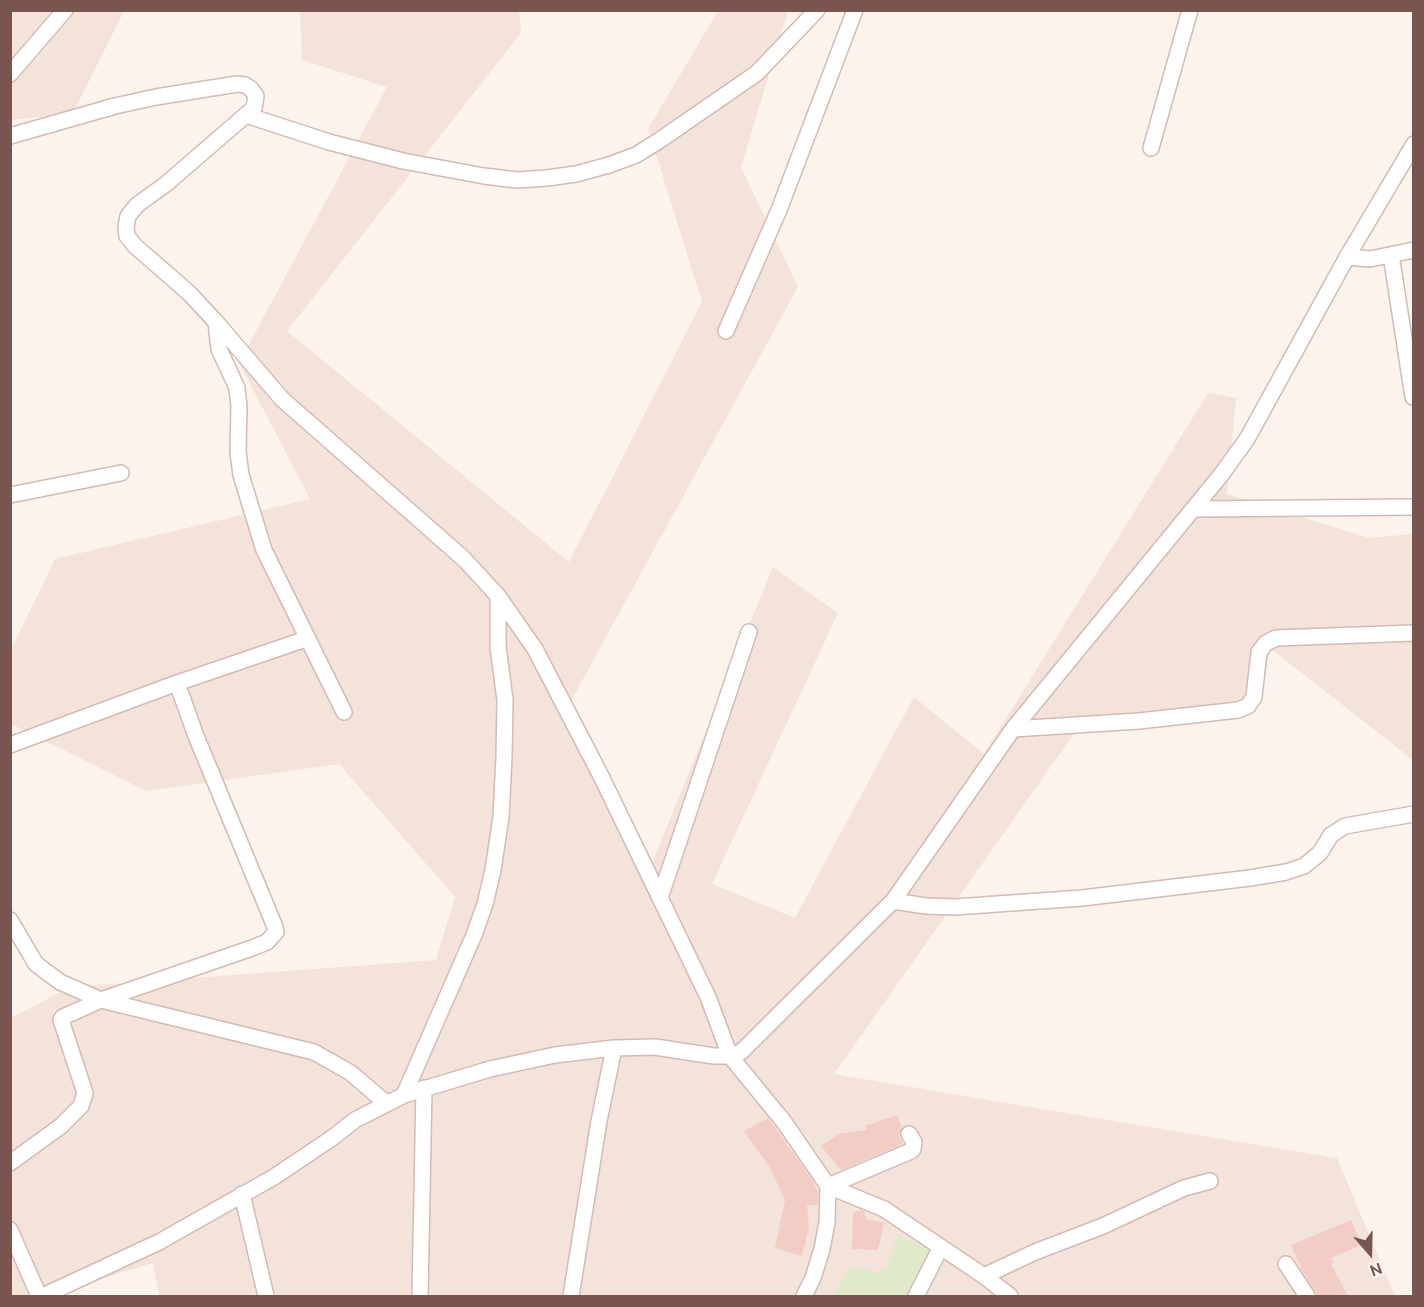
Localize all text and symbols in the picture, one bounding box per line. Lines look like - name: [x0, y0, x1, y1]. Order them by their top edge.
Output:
- north arrow: [1340, 1223, 1400, 1283]
- text: N: [1367, 1259, 1385, 1280]

